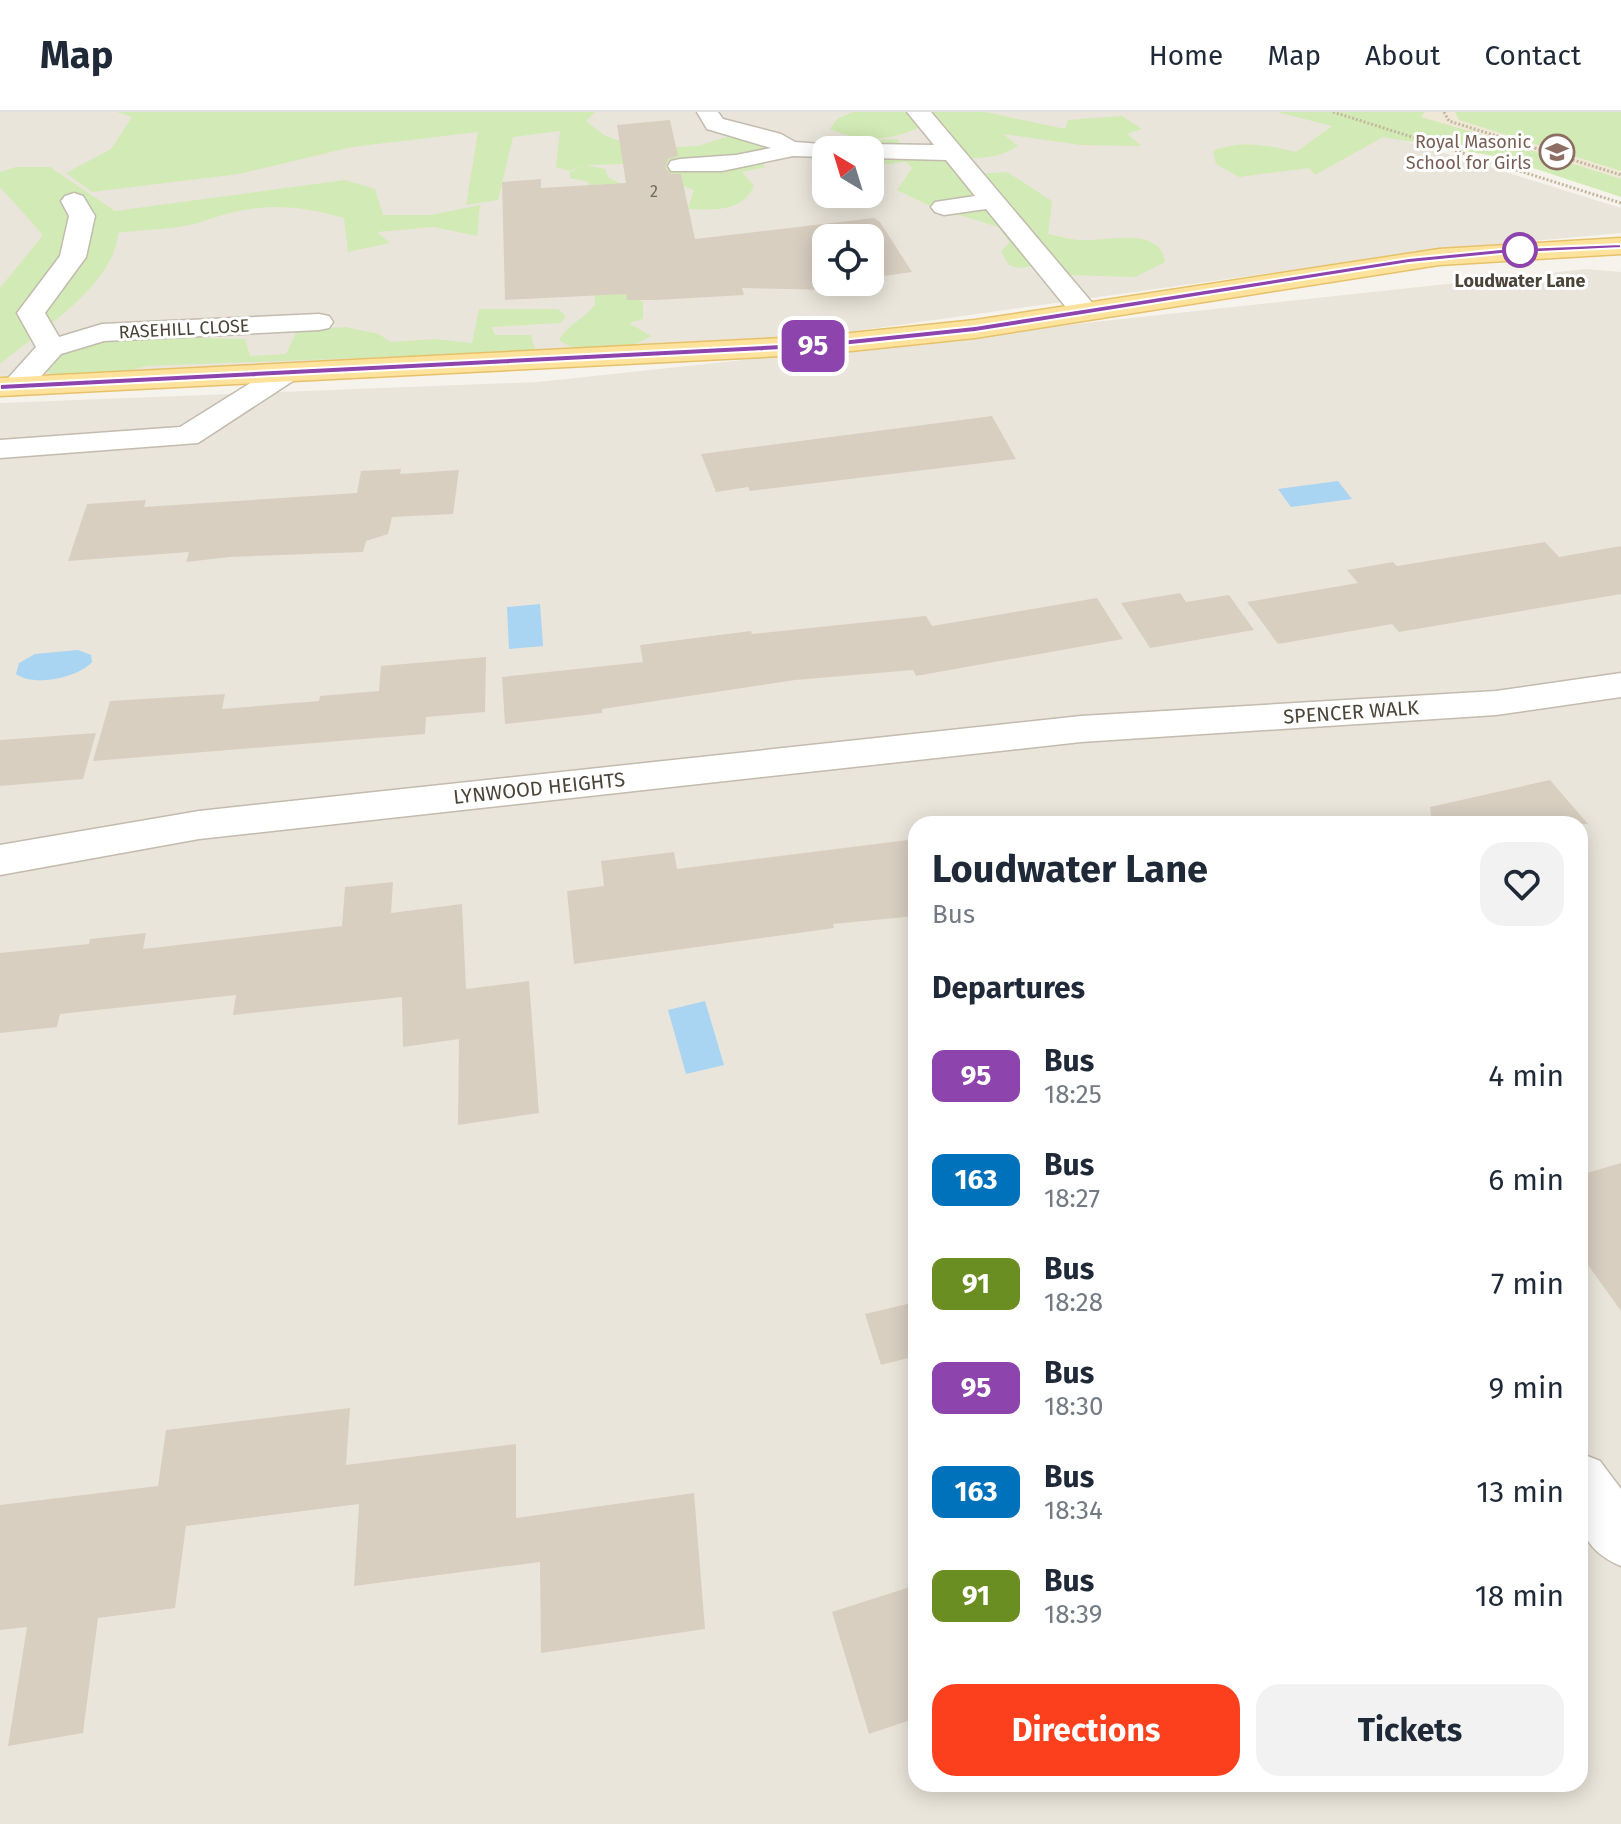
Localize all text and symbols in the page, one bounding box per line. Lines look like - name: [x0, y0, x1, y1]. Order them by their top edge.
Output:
- text: Map: [40, 32, 113, 78]
- text: Home: [1149, 39, 1223, 72]
- text: Map: [1267, 39, 1321, 72]
- text: About: [1365, 39, 1440, 72]
- text: Contact: [1484, 39, 1581, 72]
- place label: Royal Masonic School for Girls: [1406, 131, 1531, 174]
- school or university icon: Royal Masonic School for Girls: [1538, 133, 1576, 171]
- north arrow: [812, 136, 884, 208]
- map controls: [812, 136, 884, 296]
- house number: 2: [650, 182, 658, 201]
- button: locate: [812, 224, 884, 296]
- marker: Loudwater Lane: [1503, 233, 1537, 267]
- place label: Loudwater Lane: [1455, 270, 1585, 292]
- street label: RASEHILL CLOSE: [118, 315, 250, 343]
- line badge: 95: [777, 320, 849, 372]
- text: 95: [798, 329, 828, 362]
- street label: SPENCER WALK: [1282, 695, 1420, 729]
- street label: LYNWOOD HEIGHTS: [452, 767, 626, 809]
- button: heart: [1480, 842, 1564, 926]
- text: Loudwater Lane: [932, 846, 1208, 892]
- text: Bus: [932, 899, 975, 930]
- text: Departures: [932, 970, 1085, 1006]
- text: Bus: [1044, 1043, 1094, 1079]
- text: 4 min: [1488, 1058, 1564, 1094]
- text: 95: [961, 1059, 991, 1092]
- text: 18:25: [1044, 1079, 1102, 1110]
- text: Bus: [1044, 1147, 1094, 1183]
- text: 6 min: [1488, 1162, 1564, 1198]
- text: 163: [954, 1163, 998, 1196]
- text: 18:27: [1044, 1183, 1100, 1214]
- text: Bus: [1044, 1251, 1094, 1287]
- text: 7 min: [1491, 1266, 1564, 1302]
- text: 91: [962, 1267, 990, 1300]
- text: 18:28: [1044, 1287, 1103, 1318]
- text: Bus: [1044, 1355, 1094, 1391]
- text: 9 min: [1489, 1370, 1564, 1406]
- text: 95: [961, 1371, 991, 1404]
- text: 18:30: [1044, 1391, 1104, 1422]
- text: Bus: [1044, 1459, 1094, 1495]
- text: 13 min: [1476, 1474, 1564, 1510]
- text: 163: [954, 1475, 998, 1508]
- text: 18:34: [1044, 1495, 1103, 1526]
- text: Bus: [1044, 1563, 1094, 1599]
- text: 18 min: [1475, 1578, 1564, 1614]
- text: 91: [962, 1579, 990, 1612]
- text: 18:39: [1044, 1599, 1102, 1630]
- button: Directions: [932, 1684, 1240, 1776]
- button: Tickets: [1256, 1684, 1564, 1776]

